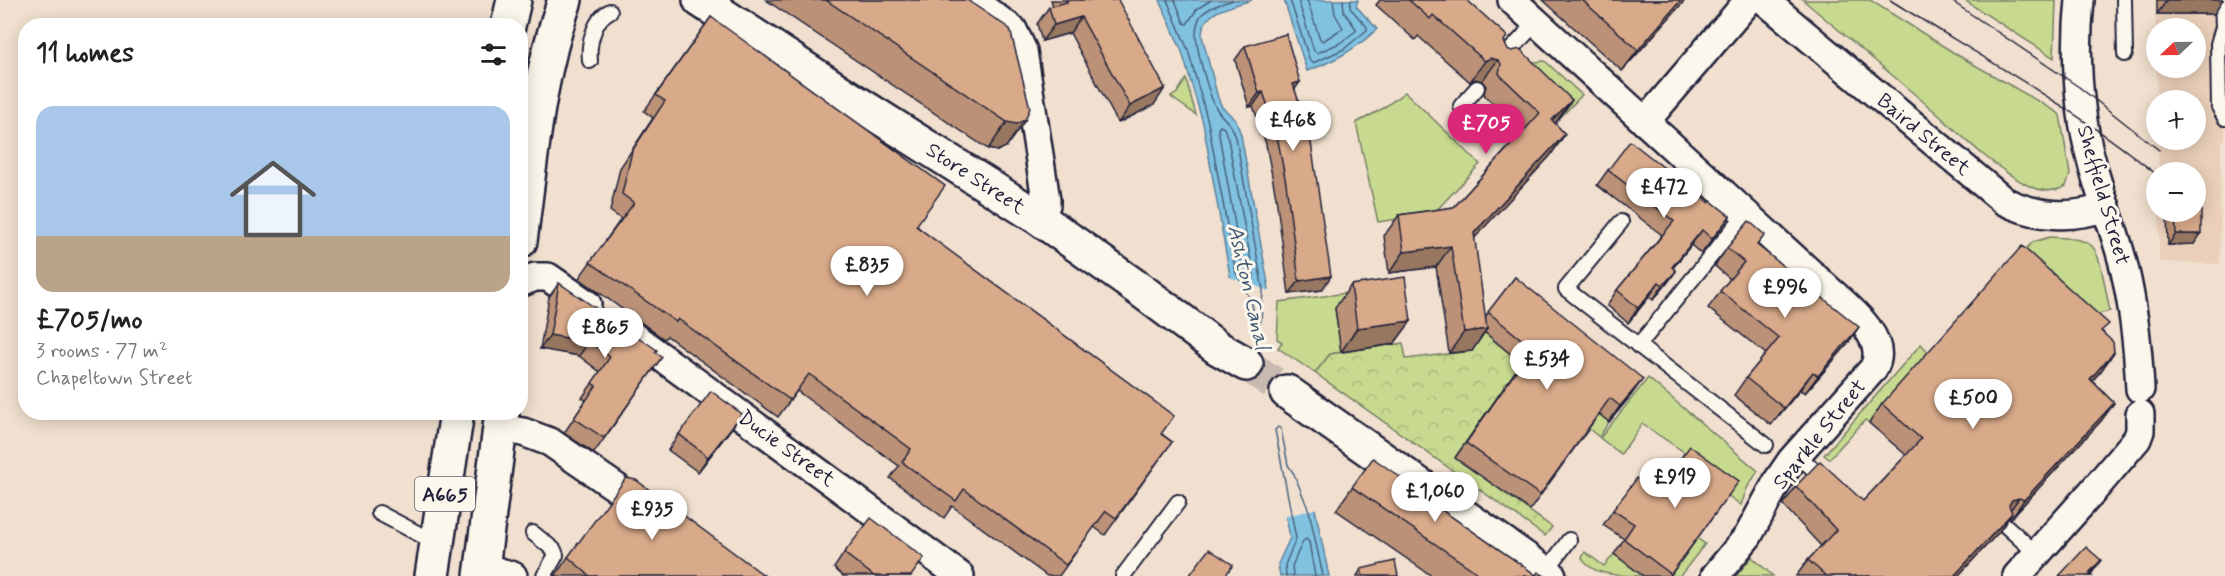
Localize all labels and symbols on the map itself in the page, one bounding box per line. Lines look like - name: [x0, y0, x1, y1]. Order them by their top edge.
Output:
- north arrow: [2146, 18, 2206, 78]
- street label: Baird Street: [1871, 87, 1977, 183]
- pin: £468: [1257, 101, 1329, 152]
- pin: £705: [1450, 104, 1522, 155]
- street label: Sheffield Street: [2070, 122, 2136, 269]
- street label: Store Street: [920, 136, 1031, 222]
- pin: £472: [1628, 168, 1700, 219]
- water label: Ashton Canal: [1220, 222, 1276, 354]
- pin: £835: [831, 246, 903, 297]
- pin: £996: [1749, 268, 1821, 319]
- pin: £865: [569, 308, 641, 359]
- pin: £534: [1511, 340, 1583, 391]
- street label: Sparkle Street: [1767, 374, 1873, 496]
- pin: £500: [1937, 379, 2009, 430]
- street label: Ducie Street: [732, 404, 841, 494]
- pin: £919: [1639, 458, 1711, 509]
- pin: £1,060: [1386, 472, 1484, 523]
- road number: A665: [415, 477, 475, 511]
- pin: £935: [616, 490, 688, 541]

